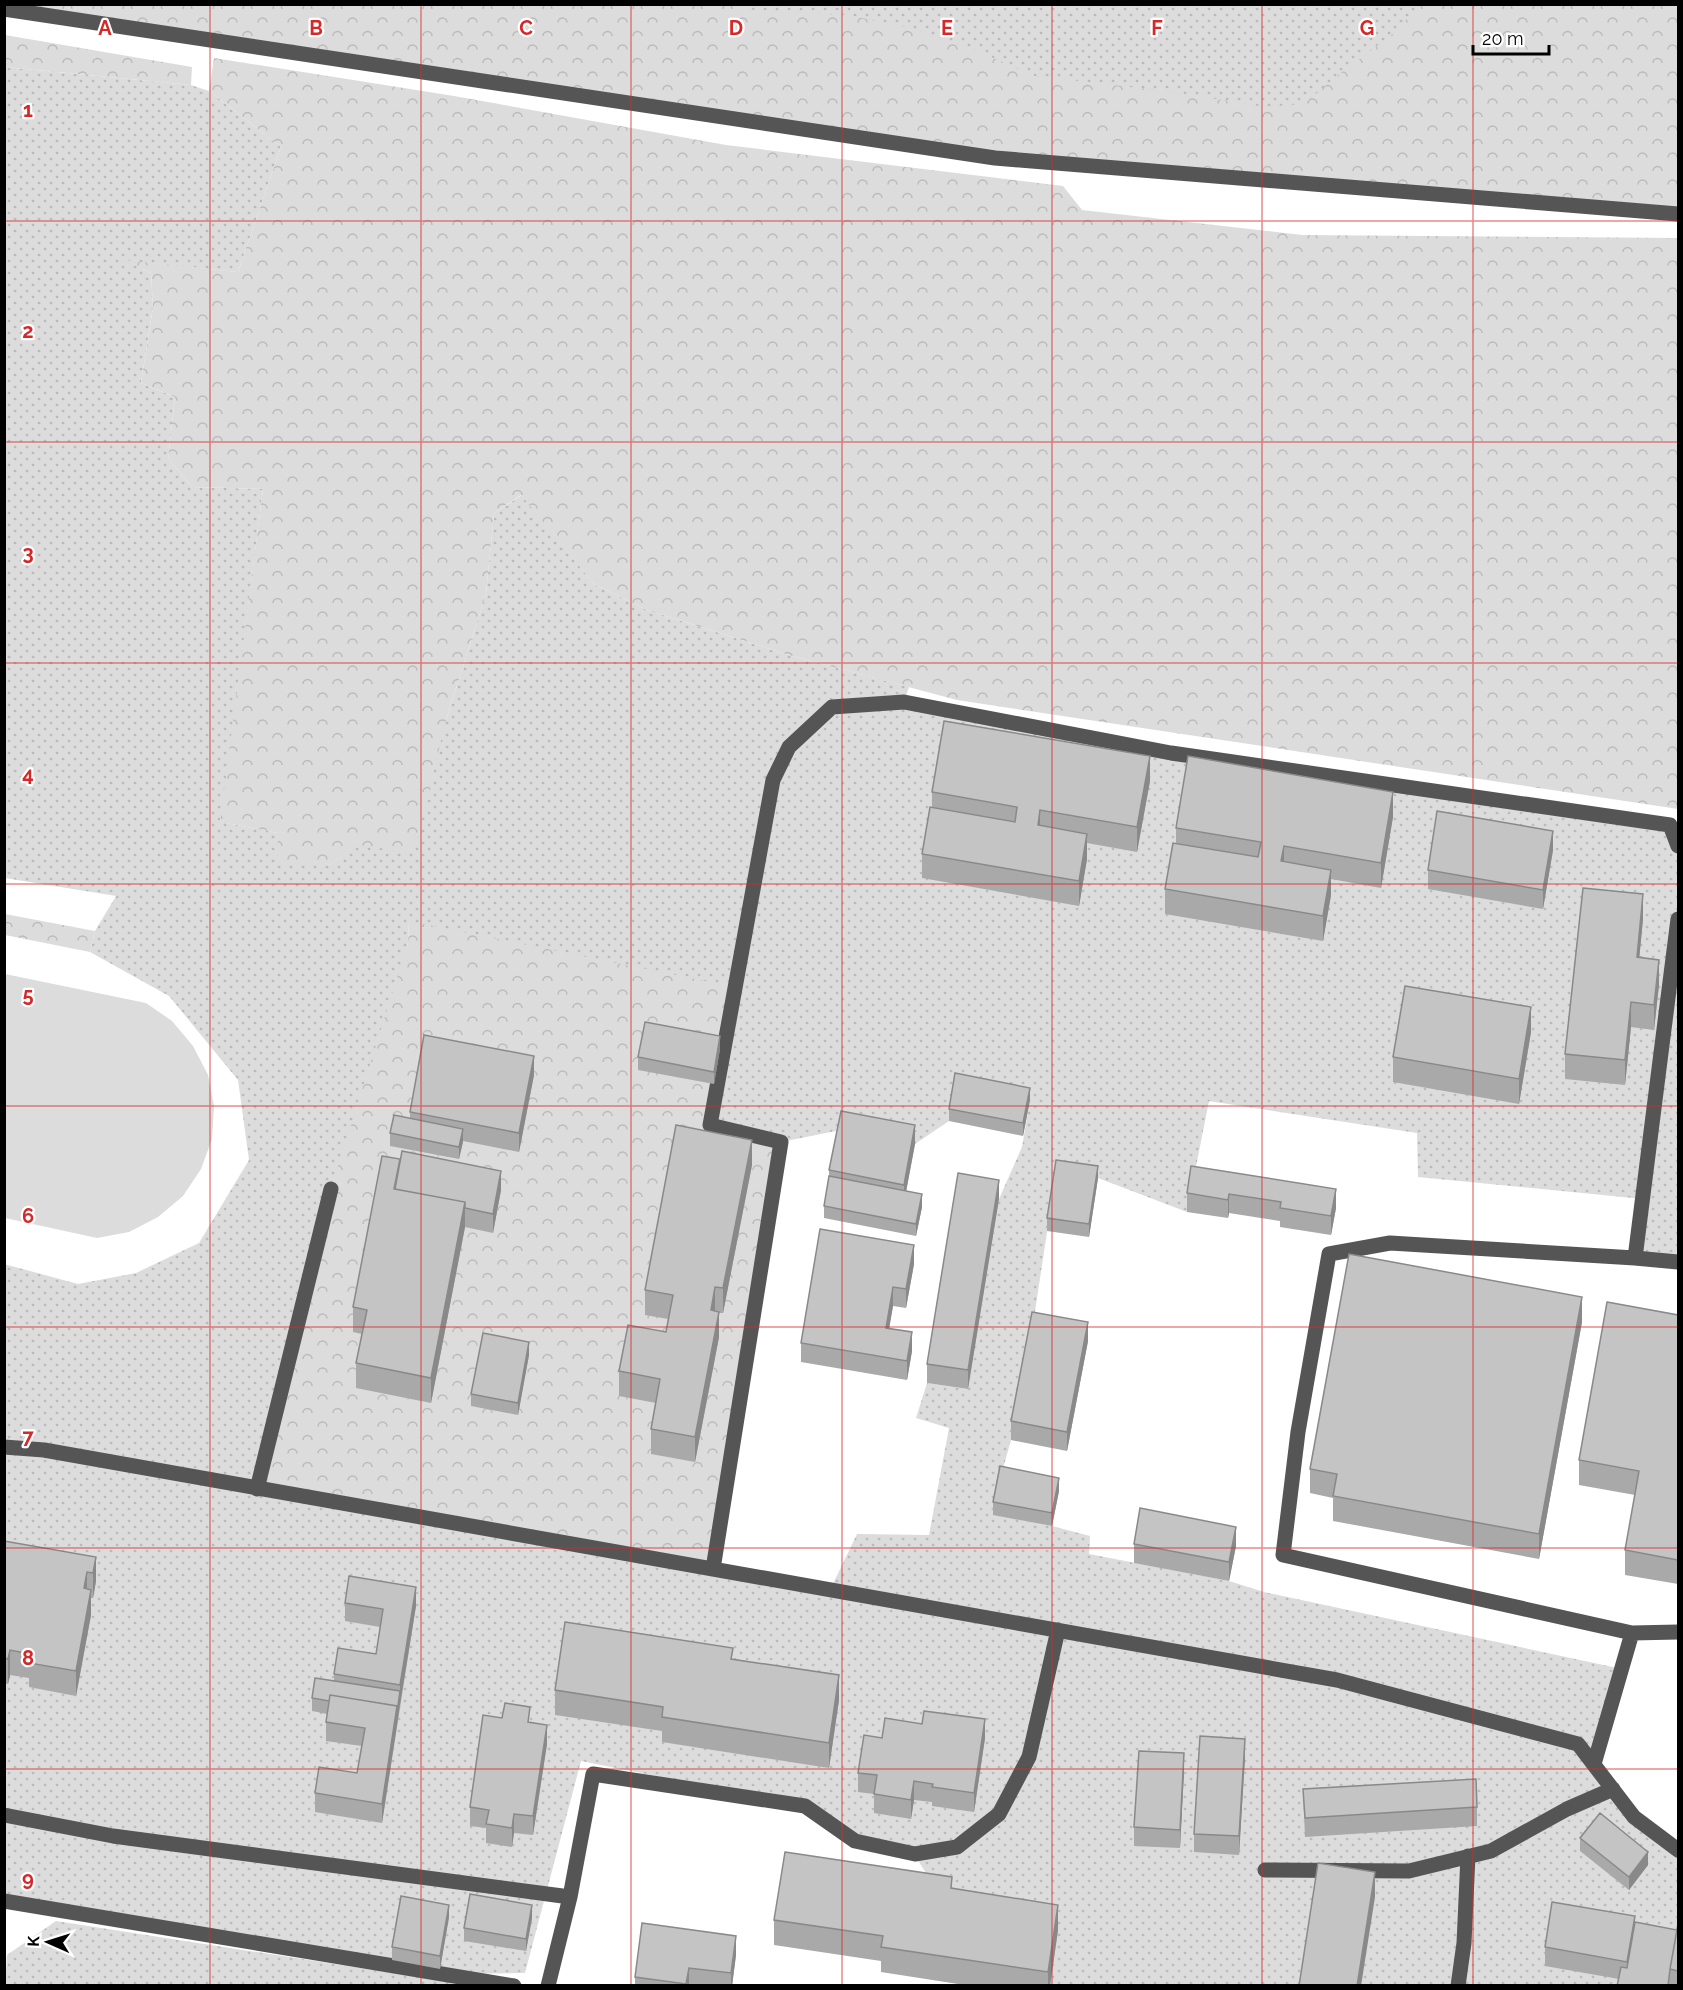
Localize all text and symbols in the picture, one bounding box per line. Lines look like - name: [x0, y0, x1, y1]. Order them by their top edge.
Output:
- text: A: [98, 16, 112, 40]
- text: B: [309, 16, 323, 40]
- text: C: [519, 16, 533, 40]
- text: D: [729, 16, 743, 40]
- text: E: [941, 16, 953, 40]
- text: F: [1151, 16, 1163, 40]
- text: G: [1360, 16, 1374, 40]
- scale bar: [1473, 18, 1550, 56]
- text: 20 m: [1482, 28, 1524, 49]
- text: 1: [23, 98, 33, 122]
- text: 2: [22, 319, 34, 343]
- text: 3: [22, 541, 34, 565]
- text: 4: [22, 762, 34, 786]
- text: 5: [22, 983, 34, 1007]
- text: 6: [22, 1204, 34, 1228]
- text: 7: [22, 1425, 34, 1449]
- text: 8: [22, 1646, 34, 1670]
- text: 9: [22, 1867, 34, 1891]
- north arrow: [18, 1912, 78, 1972]
- text: K: [24, 1935, 43, 1947]

